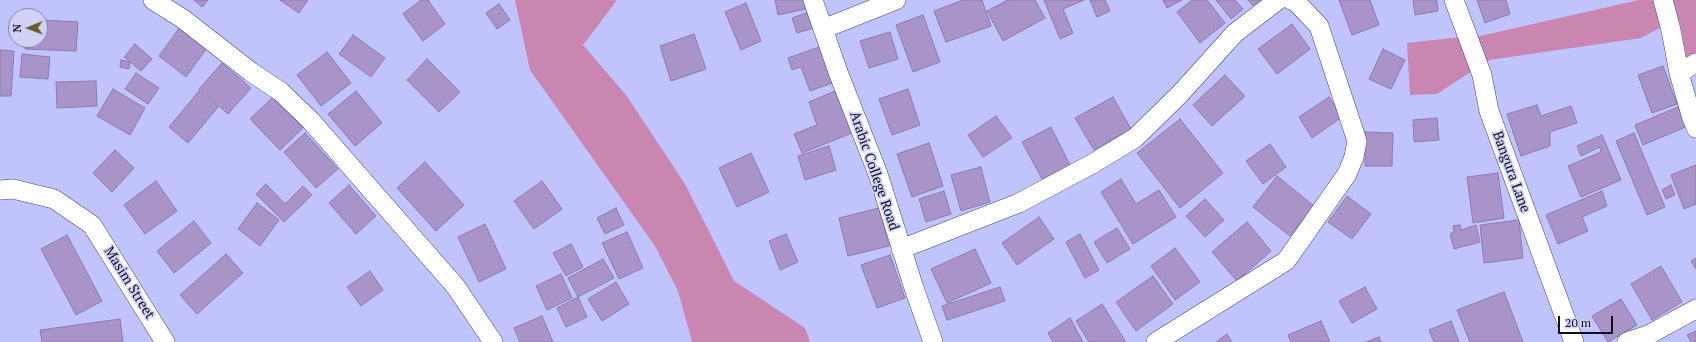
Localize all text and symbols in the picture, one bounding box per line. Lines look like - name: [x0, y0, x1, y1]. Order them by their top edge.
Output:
- north arrow: [8, 8, 48, 48]
- text: N: [10, 24, 24, 32]
- street label: Arabic College Road: [846, 109, 902, 233]
- street label: Bangura Lane: [1489, 129, 1533, 215]
- street label: Masim Street: [100, 244, 158, 322]
- scale bar: [1560, 308, 1615, 334]
- text: 20 m: [1565, 315, 1591, 330]

